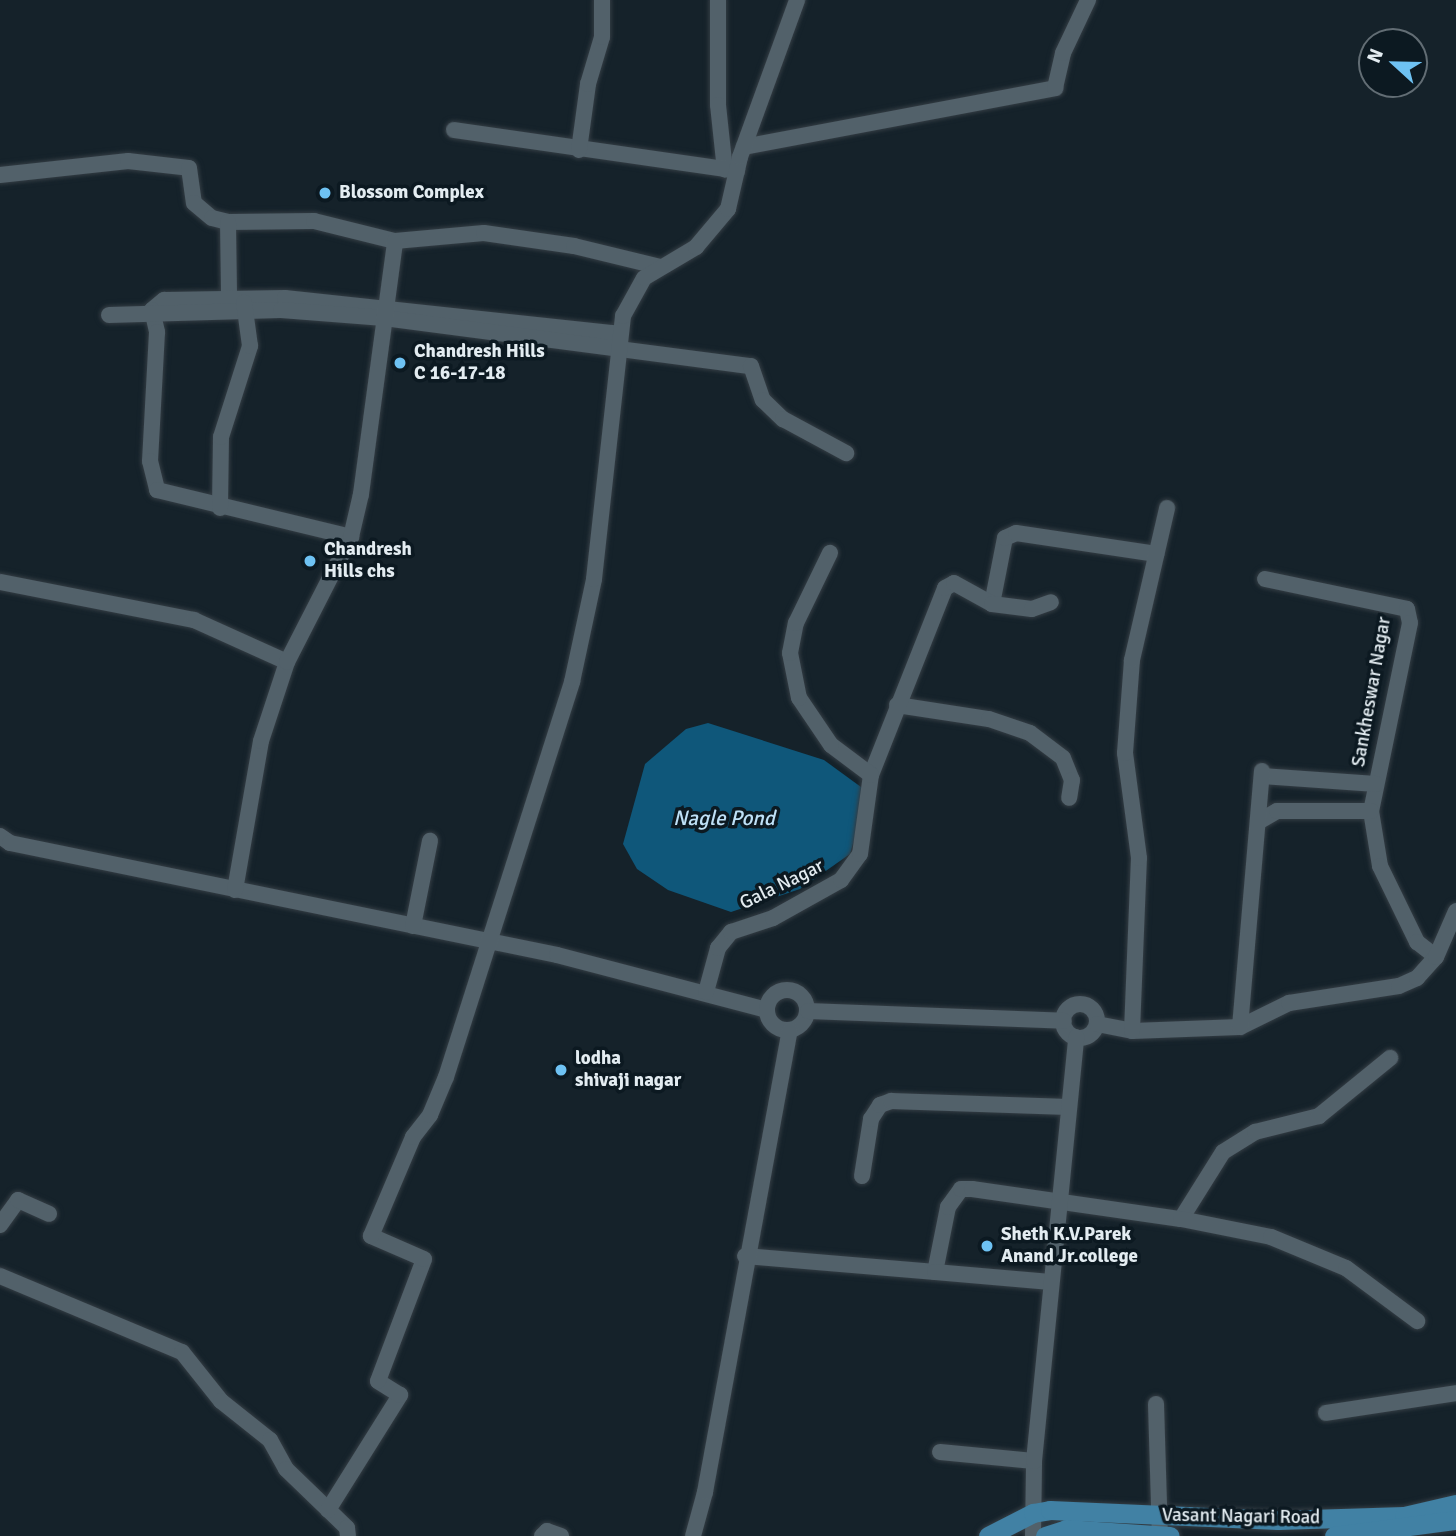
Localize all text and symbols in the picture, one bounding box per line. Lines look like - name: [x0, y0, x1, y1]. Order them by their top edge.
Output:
- north arrow: [1358, 28, 1428, 98]
- text: N: [1362, 45, 1389, 67]
- place label: Blossom Complex: [339, 182, 484, 204]
- marker: Blossom Complex: [317, 185, 333, 201]
- place label: Chandresh Hills C 16-17-18: [414, 341, 545, 385]
- marker: Chandresh Hills C 16-17-18: [392, 355, 408, 371]
- place label: Chandresh Hills chs: [324, 539, 412, 583]
- marker: Chandresh Hills chs: [302, 553, 318, 569]
- street label: Sankheswar Nagar: [1348, 615, 1396, 769]
- water label: Nagle Pond: [673, 805, 775, 831]
- street label: Gala Nagar: [736, 855, 828, 915]
- place label: lodha shivaji nagar: [575, 1048, 681, 1092]
- marker: lodha shivaji nagar: [553, 1062, 569, 1078]
- place label: Sheth K.V.Parek Anand Jr.college: [1001, 1224, 1138, 1268]
- marker: Sheth K.V.Parek Anand Jr.college: [979, 1238, 995, 1254]
- street label: Vasant Nagari Road: [1162, 1504, 1320, 1530]

